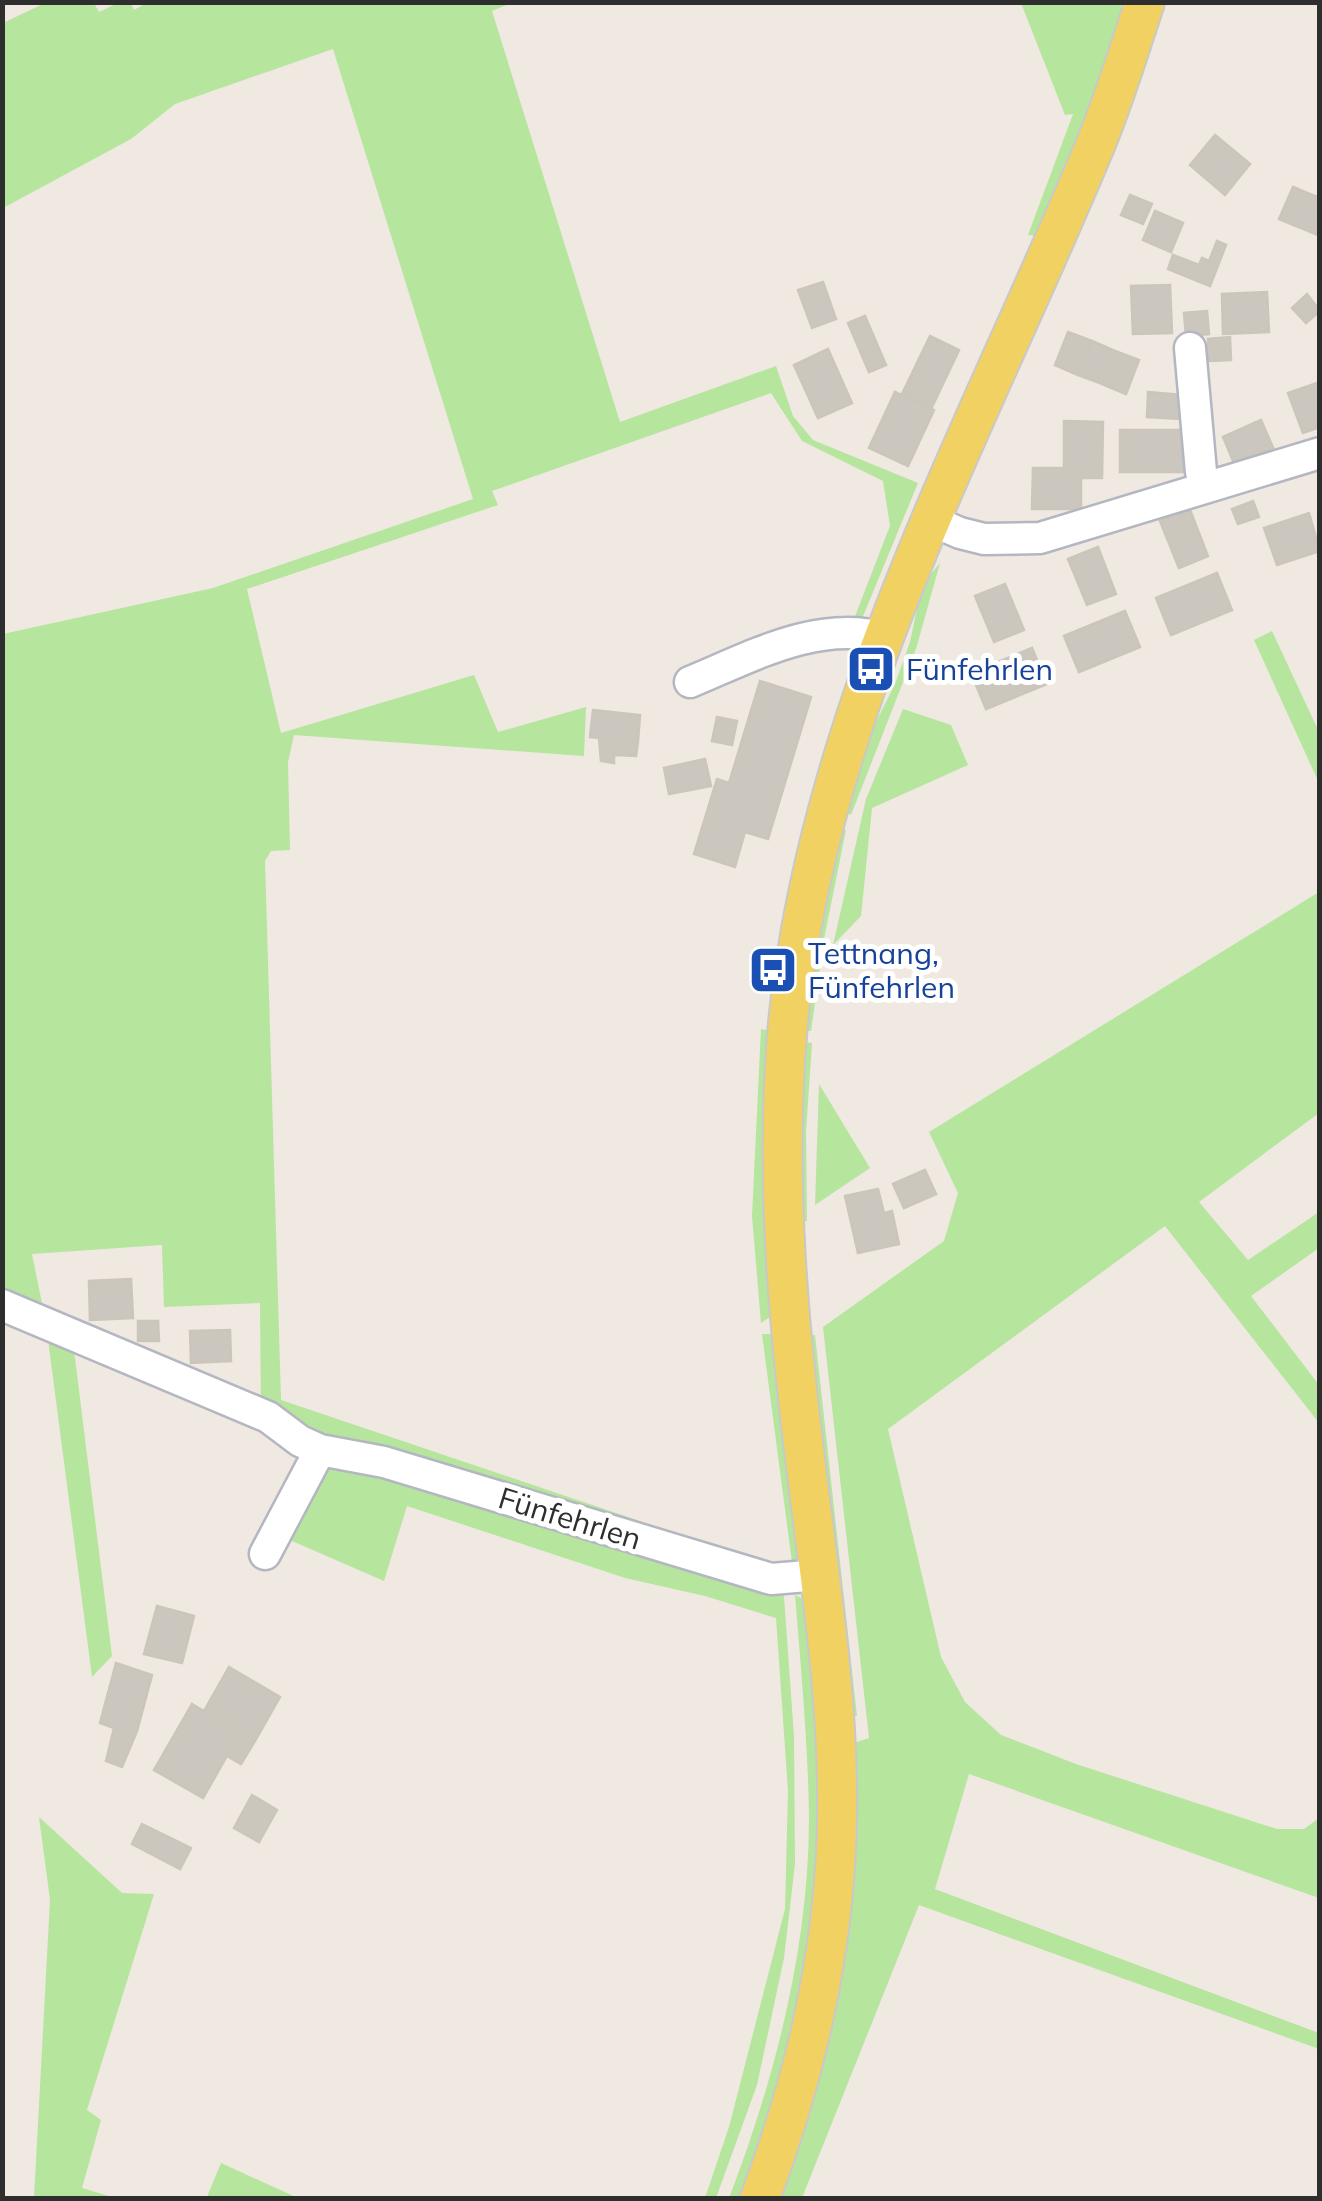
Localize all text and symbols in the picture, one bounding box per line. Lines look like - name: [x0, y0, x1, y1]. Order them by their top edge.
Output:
- bus stop icon: Fünfehrlen: [845, 643, 897, 695]
- place label: Fünfehrlen: [906, 650, 1053, 688]
- place label: Tettnang, Fünfehrlen: [808, 934, 955, 1006]
- bus stop icon: Tettnang, Fünfehrlen: [747, 944, 799, 996]
- street label: Fünfehrlen: [494, 1478, 646, 1558]

